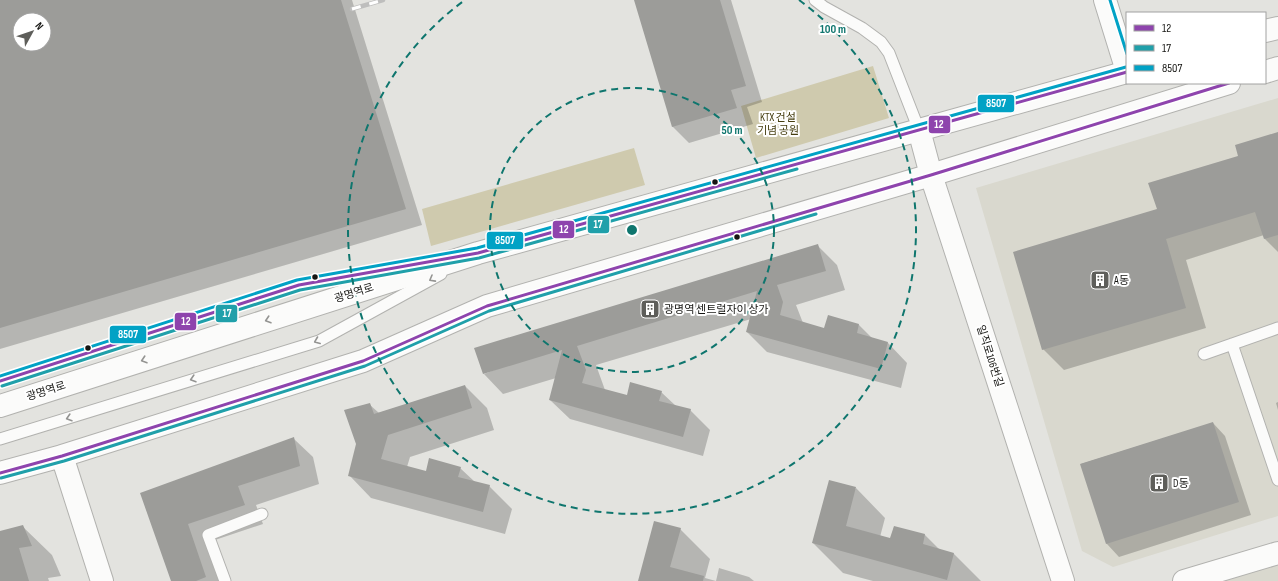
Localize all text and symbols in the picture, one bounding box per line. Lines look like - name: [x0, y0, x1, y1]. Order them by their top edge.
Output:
- north arrow: [12, 12, 52, 52]
- legend: [1126, 12, 1266, 84]
- text: N: [32, 19, 46, 32]
- text: 12: [1162, 21, 1171, 36]
- text: 100 m: [820, 22, 846, 37]
- text: 17: [1162, 41, 1171, 56]
- text: 8507: [1162, 61, 1182, 76]
- line badge: 8507: [977, 94, 1015, 113]
- text: 8507: [986, 97, 1006, 110]
- park label: KTX 건설 기념 공원: [757, 111, 799, 137]
- line badge: 12: [928, 115, 951, 134]
- text: 12: [934, 118, 944, 131]
- text: 50 m: [722, 123, 742, 138]
- unlabelled marker: [710, 177, 720, 187]
- line badge: 17: [587, 215, 610, 234]
- text: 17: [593, 218, 603, 231]
- line badge: 12: [552, 220, 575, 239]
- text: 12: [559, 223, 569, 236]
- centre of rings: [625, 223, 639, 237]
- line badge: 8507: [486, 231, 524, 250]
- unlabelled marker: [732, 232, 742, 242]
- text: 8507: [495, 234, 515, 247]
- building icon: A동: [1089, 269, 1111, 291]
- unlabelled marker: [310, 272, 320, 282]
- one-way arrow: [429, 274, 436, 281]
- place label: A동: [1113, 274, 1129, 287]
- street label: 광명역로: [333, 281, 375, 305]
- building icon: 광명역 센트럴자이 상가: [639, 298, 661, 320]
- place label: 광명역 센트럴자이 상가: [664, 303, 769, 316]
- line badge: 17: [215, 304, 238, 323]
- text: 17: [222, 307, 232, 320]
- line badge: 12: [174, 312, 197, 331]
- text: 12: [181, 315, 191, 328]
- one-way arrow: [264, 316, 271, 324]
- street label: 일직로106번길: [974, 323, 1006, 389]
- line badge: 8507: [109, 325, 147, 344]
- text: 8507: [118, 328, 138, 341]
- one-way arrow: [314, 336, 321, 344]
- unlabelled marker: [83, 343, 93, 353]
- one-way arrow: [140, 355, 147, 364]
- one-way arrow: [190, 375, 197, 383]
- street label: 광명역로: [25, 379, 67, 403]
- one-way arrow: [66, 413, 73, 422]
- building icon: D동: [1148, 472, 1170, 494]
- place label: D동: [1173, 477, 1189, 490]

